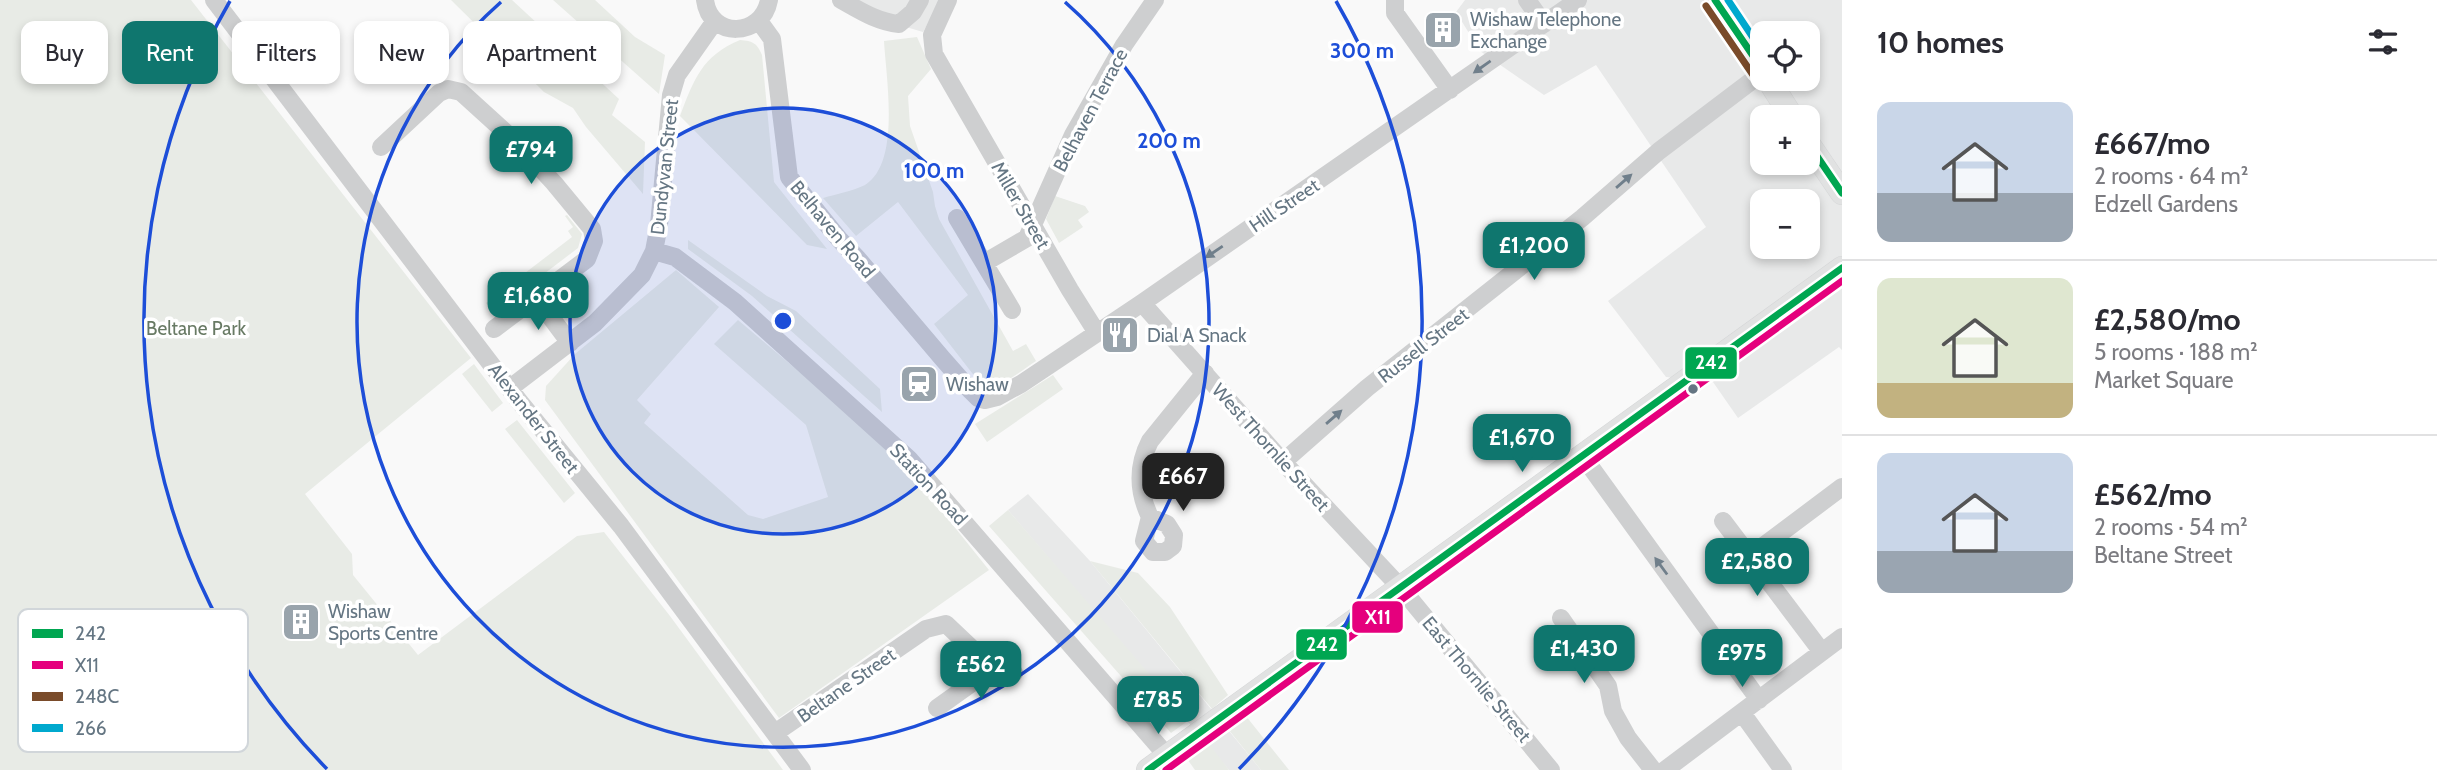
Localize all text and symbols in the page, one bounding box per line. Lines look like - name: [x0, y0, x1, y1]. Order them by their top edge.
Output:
- place label: Wishaw Telephone Exchange: [1470, 8, 1621, 53]
- building icon: Wishaw Telephone Exchange: [1422, 9, 1464, 51]
- chip: Buy: [21, 21, 108, 84]
- chip: Rent: [122, 21, 218, 84]
- chip: Filters: [232, 21, 340, 84]
- chip: New: [354, 21, 449, 84]
- chip: Apartment: [463, 21, 621, 84]
- map controls: [1750, 21, 1820, 259]
- button: locate: [1750, 21, 1820, 91]
- icon: filters: [2364, 23, 2402, 61]
- text: 10 homes: [1877, 24, 2004, 61]
- text: 300 m: [1330, 38, 1394, 63]
- street label: Belhaven Terrace: [1048, 45, 1133, 176]
- one-way arrow: [1473, 60, 1491, 74]
- street label: Dundyvan Street: [646, 97, 683, 236]
- button: +: [1750, 105, 1820, 175]
- text: £667/mo: [2094, 125, 2210, 162]
- pin: £794: [490, 127, 572, 186]
- text: 200 m: [1137, 128, 1201, 153]
- icon: home: [1933, 130, 2017, 214]
- text: £794: [506, 135, 556, 163]
- text: 100 m: [904, 158, 964, 183]
- street label: Miller Street: [986, 158, 1055, 254]
- text: 2 rooms · 64 m²: [2094, 162, 2248, 190]
- street label: Hill Street: [1245, 173, 1324, 237]
- one-way arrow: [1616, 174, 1633, 189]
- street label: Belhaven Road: [785, 176, 880, 283]
- button: −: [1750, 189, 1820, 259]
- text: Edzell Gardens: [2094, 190, 2238, 218]
- pin: £1,200: [1477, 222, 1591, 282]
- text: £1,200: [1499, 231, 1569, 259]
- one-way arrow: [1205, 245, 1224, 258]
- pin: £1,680: [481, 272, 595, 332]
- text: £1,680: [504, 281, 572, 309]
- text: £2,580/mo: [2094, 301, 2241, 338]
- street label: Russell Street: [1373, 302, 1474, 388]
- icon: home: [1933, 306, 2017, 390]
- centre of rings: [771, 309, 795, 333]
- restaurant icon: Dial A Snack: [1099, 314, 1141, 356]
- park label: Beltane Park: [146, 317, 246, 340]
- place label: Dial A Snack: [1147, 324, 1247, 347]
- text: 5 rooms · 188 m²: [2094, 338, 2258, 366]
- line badge: 242: [1684, 346, 1738, 380]
- text: 242: [1695, 351, 1727, 374]
- street label: Alexander Street: [483, 359, 584, 479]
- station icon: Wishaw: [898, 363, 940, 405]
- text: Market Square: [2094, 366, 2233, 394]
- place label: Wishaw: [946, 373, 1009, 396]
- street label: West Thornlie Street: [1207, 379, 1335, 516]
- unlabelled marker: [1686, 382, 1700, 396]
- one-way arrow: [1325, 409, 1343, 425]
- pin: £1,670: [1465, 414, 1579, 474]
- text: £1,670: [1489, 423, 1555, 451]
- street label: Station Road: [885, 439, 972, 530]
- pin: £667: [1142, 454, 1224, 513]
- text: £667: [1158, 462, 1208, 490]
- text: £562/mo: [2094, 476, 2212, 513]
- icon: home: [1933, 481, 2017, 565]
- text: 2 rooms · 54 m²: [2094, 513, 2248, 541]
- pin: £2,580: [1700, 538, 1814, 598]
- text: Beltane Street: [2094, 541, 2233, 569]
- text: £2,580: [1721, 547, 1793, 575]
- one-way arrow: [1655, 557, 1669, 575]
- place label: Wishaw Sports Centre: [328, 600, 438, 645]
- line badge: X11: [1351, 600, 1404, 634]
- building icon: Wishaw Sports Centre: [280, 601, 322, 643]
- text: X11: [1364, 606, 1391, 629]
- legend: [18, 609, 248, 752]
- street label: East Thornlie Street: [1417, 612, 1536, 747]
- text: 242: [75, 622, 106, 645]
- pin: £1,430: [1527, 626, 1641, 685]
- line badge: 242: [1295, 628, 1348, 661]
- pin: £975: [1701, 630, 1783, 689]
- text: 242: [1306, 633, 1338, 656]
- text: £1,430: [1550, 634, 1618, 662]
- text: £975: [1718, 638, 1766, 666]
- pin: £562: [940, 642, 1022, 701]
- street label: Beltane Street: [793, 643, 900, 728]
- text: £562: [956, 650, 1006, 678]
- text: X11: [75, 654, 99, 677]
- pin: £785: [1117, 676, 1199, 736]
- text: 248C: [75, 685, 119, 708]
- text: £785: [1133, 685, 1183, 713]
- text: 266: [75, 717, 107, 740]

